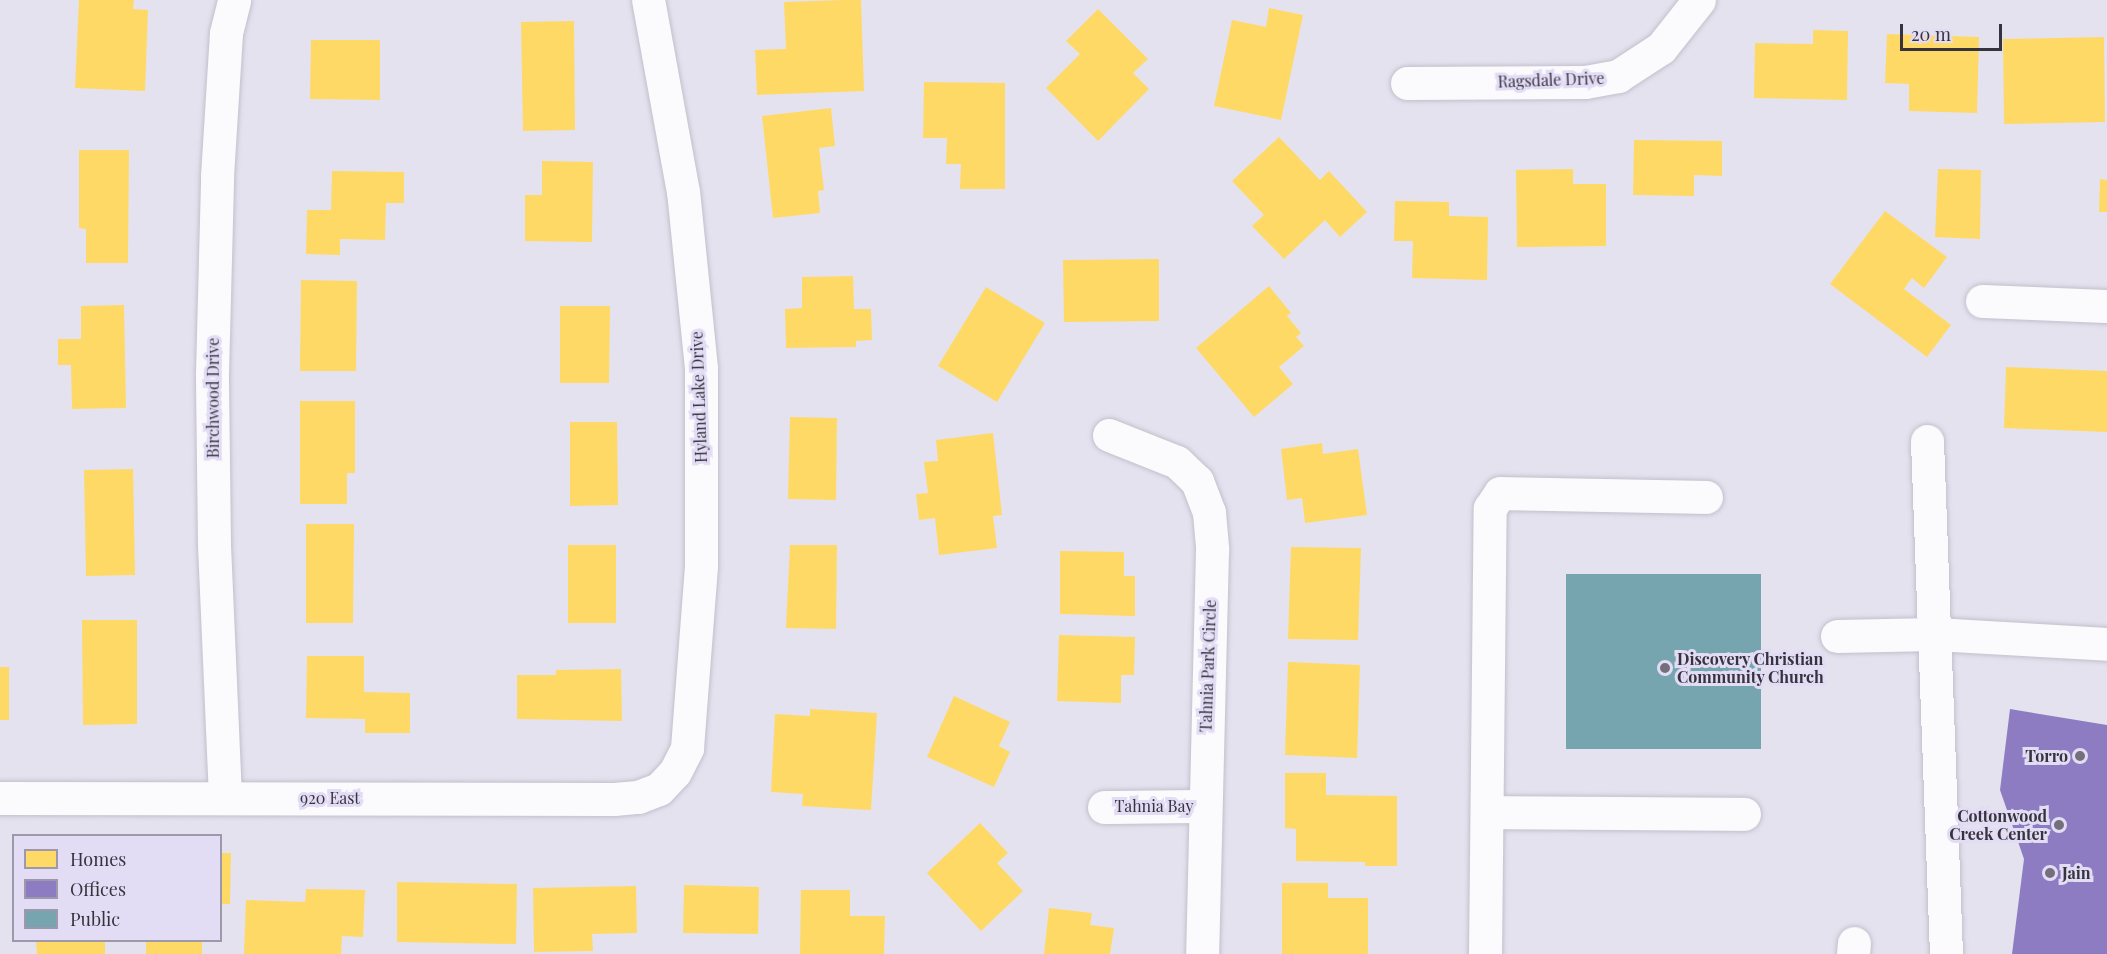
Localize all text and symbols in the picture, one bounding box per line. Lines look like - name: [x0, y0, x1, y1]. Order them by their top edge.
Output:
- scale bar: [1903, 12, 2005, 50]
- text: 20 m: [1911, 22, 1951, 46]
- street label: Ragsdale Drive: [1497, 69, 1605, 91]
- street label: Hyland Lake Drive: [687, 331, 711, 463]
- street label: Birchwood Drive: [203, 338, 223, 458]
- street label: Tahnia Park Circle: [1196, 599, 1220, 733]
- place label: Discovery Christian Community Church: [1677, 649, 1824, 687]
- marker: Discovery Christian Community Church: [1658, 661, 1672, 675]
- place label: Torro: [2025, 746, 2068, 766]
- marker: Torro: [2073, 749, 2087, 763]
- street label: 920 East: [300, 788, 360, 808]
- street label: Tahnia Bay: [1114, 796, 1194, 816]
- place label: Cottonwood Creek Center: [1949, 806, 2047, 844]
- marker: Cottonwood Creek Center: [2052, 818, 2066, 832]
- legend: [12, 834, 222, 942]
- text: Homes: [70, 847, 126, 871]
- place label: Jain: [2062, 863, 2091, 883]
- marker: Jain: [2043, 866, 2057, 880]
- text: Offices: [70, 877, 126, 901]
- text: Public: [70, 907, 120, 931]

